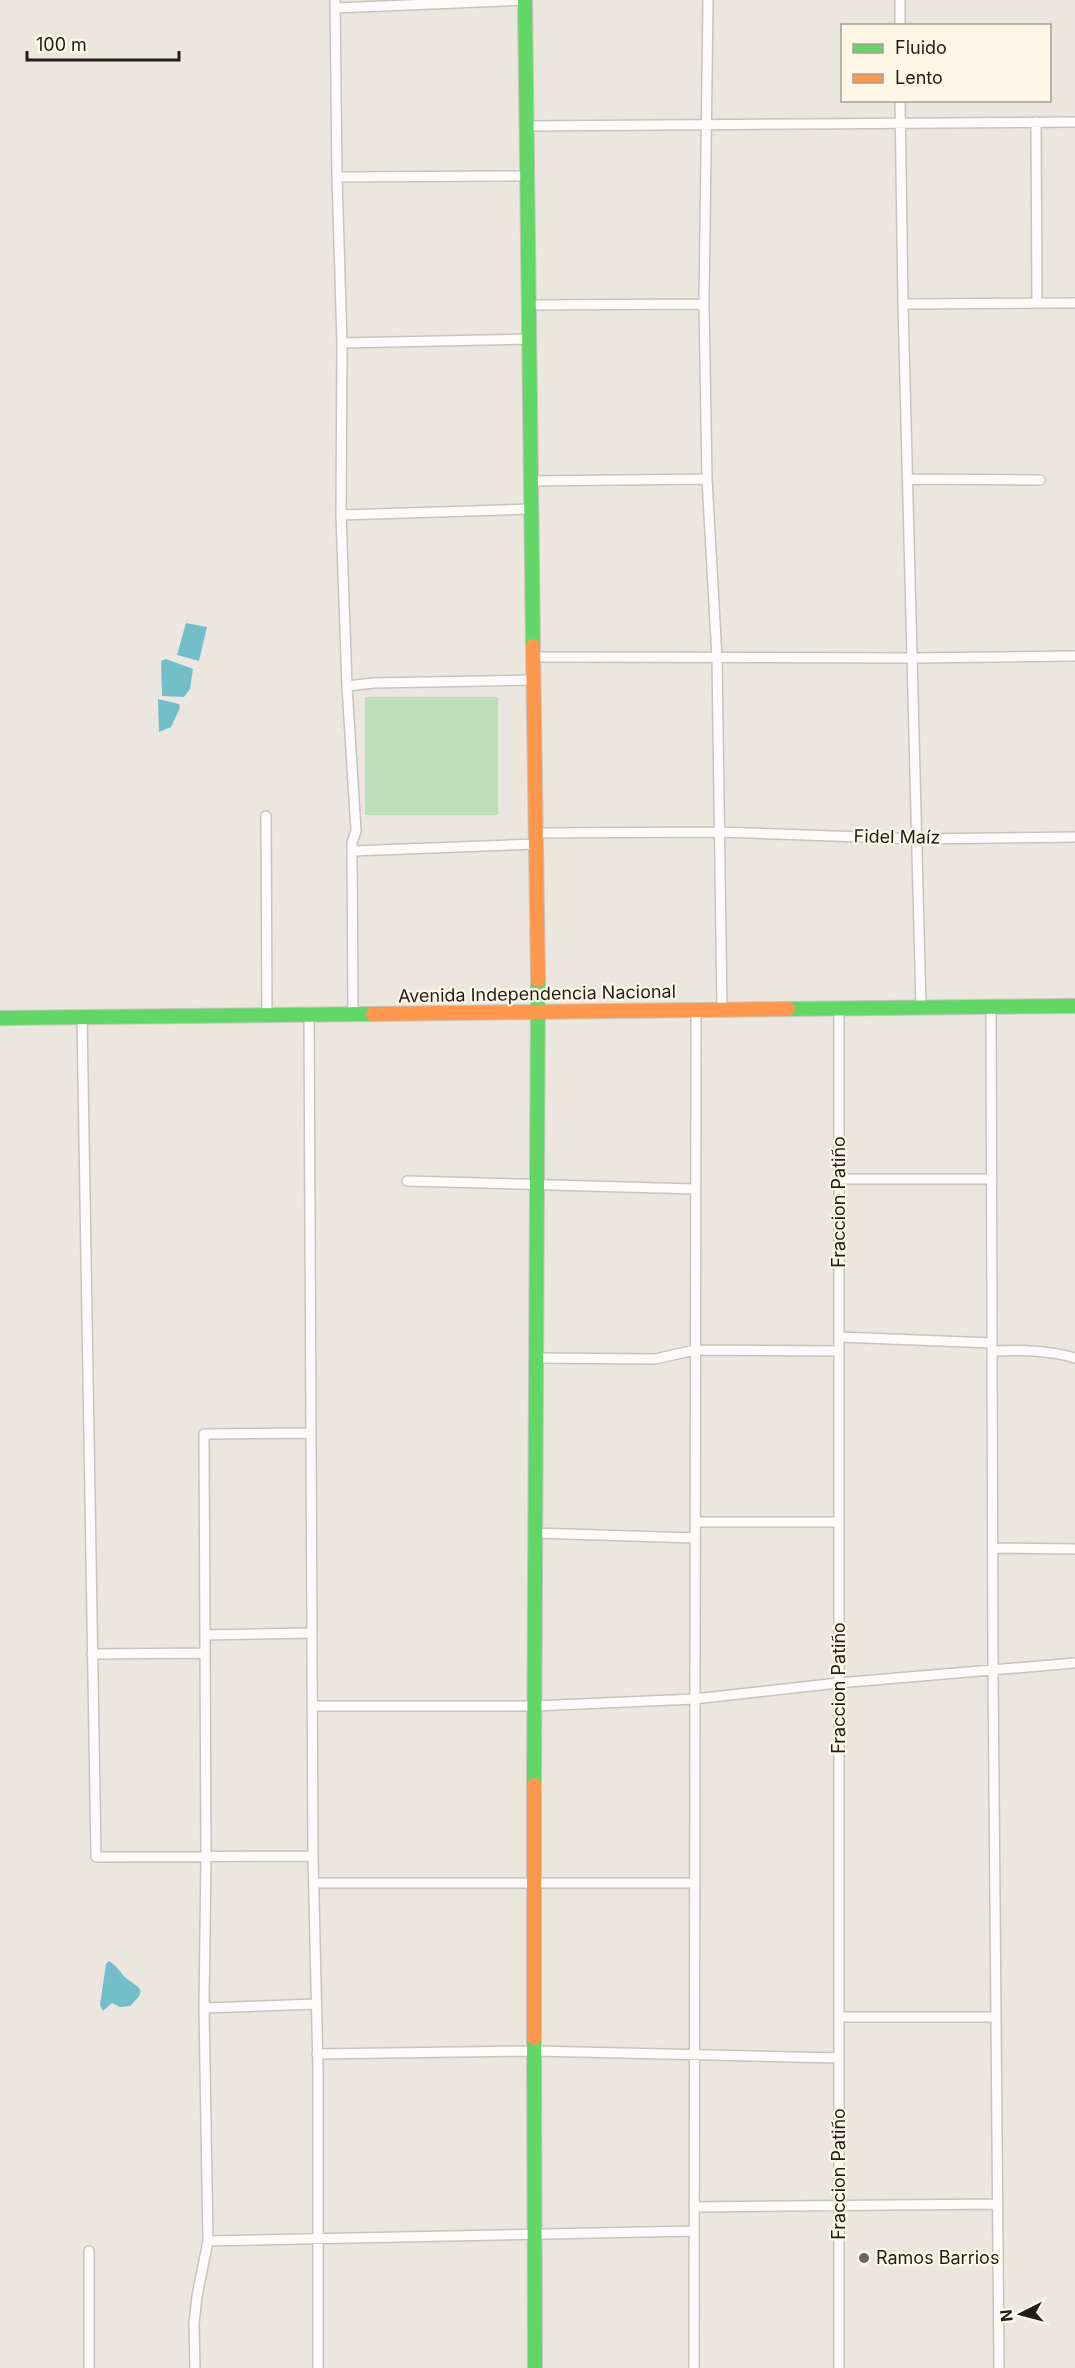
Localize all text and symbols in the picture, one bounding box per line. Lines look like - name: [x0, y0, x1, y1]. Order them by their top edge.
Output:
- scale bar: [27, 24, 178, 62]
- legend: [841, 24, 1051, 102]
- text: 100 m: [36, 34, 87, 55]
- text: Fluido: [895, 37, 947, 58]
- text: Lento: [895, 67, 943, 88]
- street label: Fidel Maíz: [854, 825, 940, 848]
- street label: Avenida Independencia Nacional: [398, 981, 676, 1006]
- street label: Fraccion Patiño: [828, 1136, 849, 1268]
- street label: Fraccion Patiño: [828, 1622, 849, 1754]
- street label: Fraccion Patiño: [828, 2108, 849, 2240]
- place label: Ramos Barrios: [876, 2247, 999, 2268]
- marker: Ramos Barrios: [857, 2251, 871, 2265]
- north arrow: [991, 2284, 1051, 2344]
- text: N: [995, 2308, 1017, 2323]

